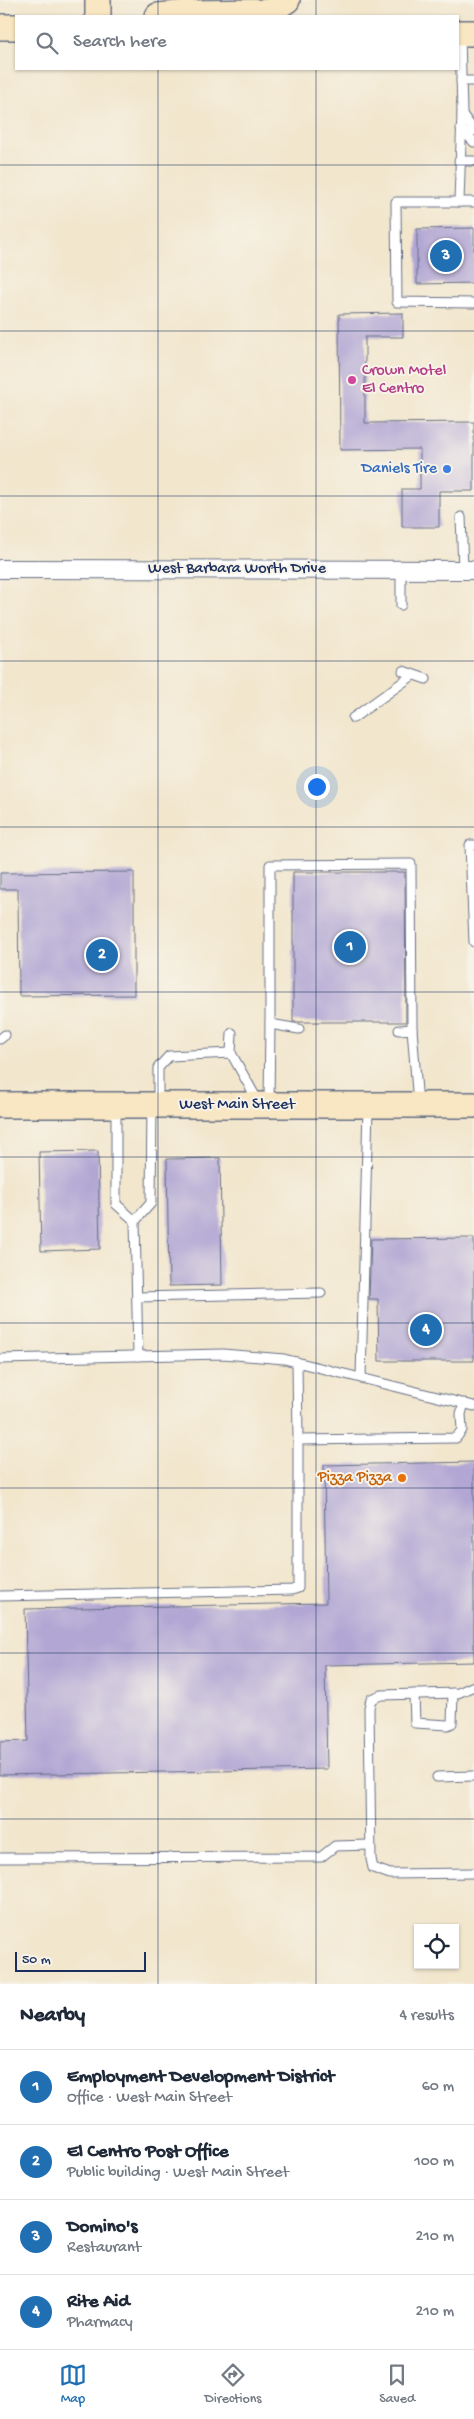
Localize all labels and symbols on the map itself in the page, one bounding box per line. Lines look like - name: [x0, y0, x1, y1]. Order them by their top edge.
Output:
- pin: 3: [430, 237, 462, 275]
- place label: Crown Motel El Centro: [362, 362, 446, 399]
- marker: Crown Motel El Centro: [346, 374, 358, 386]
- place label: Daniels Tire: [361, 460, 438, 479]
- marker: Daniels Tire: [441, 463, 453, 475]
- street label: West Barbara Worth Drive: [148, 560, 327, 579]
- your location: [304, 774, 330, 800]
- pin: 1: [334, 928, 366, 966]
- pin: 2: [86, 936, 118, 974]
- street label: West Main Street: [179, 1096, 296, 1115]
- pin: 4: [410, 1311, 442, 1349]
- place label: Pizza Pizza: [317, 1469, 393, 1488]
- marker: Pizza Pizza: [396, 1472, 408, 1484]
- scale bar: [15, 1949, 146, 1972]

